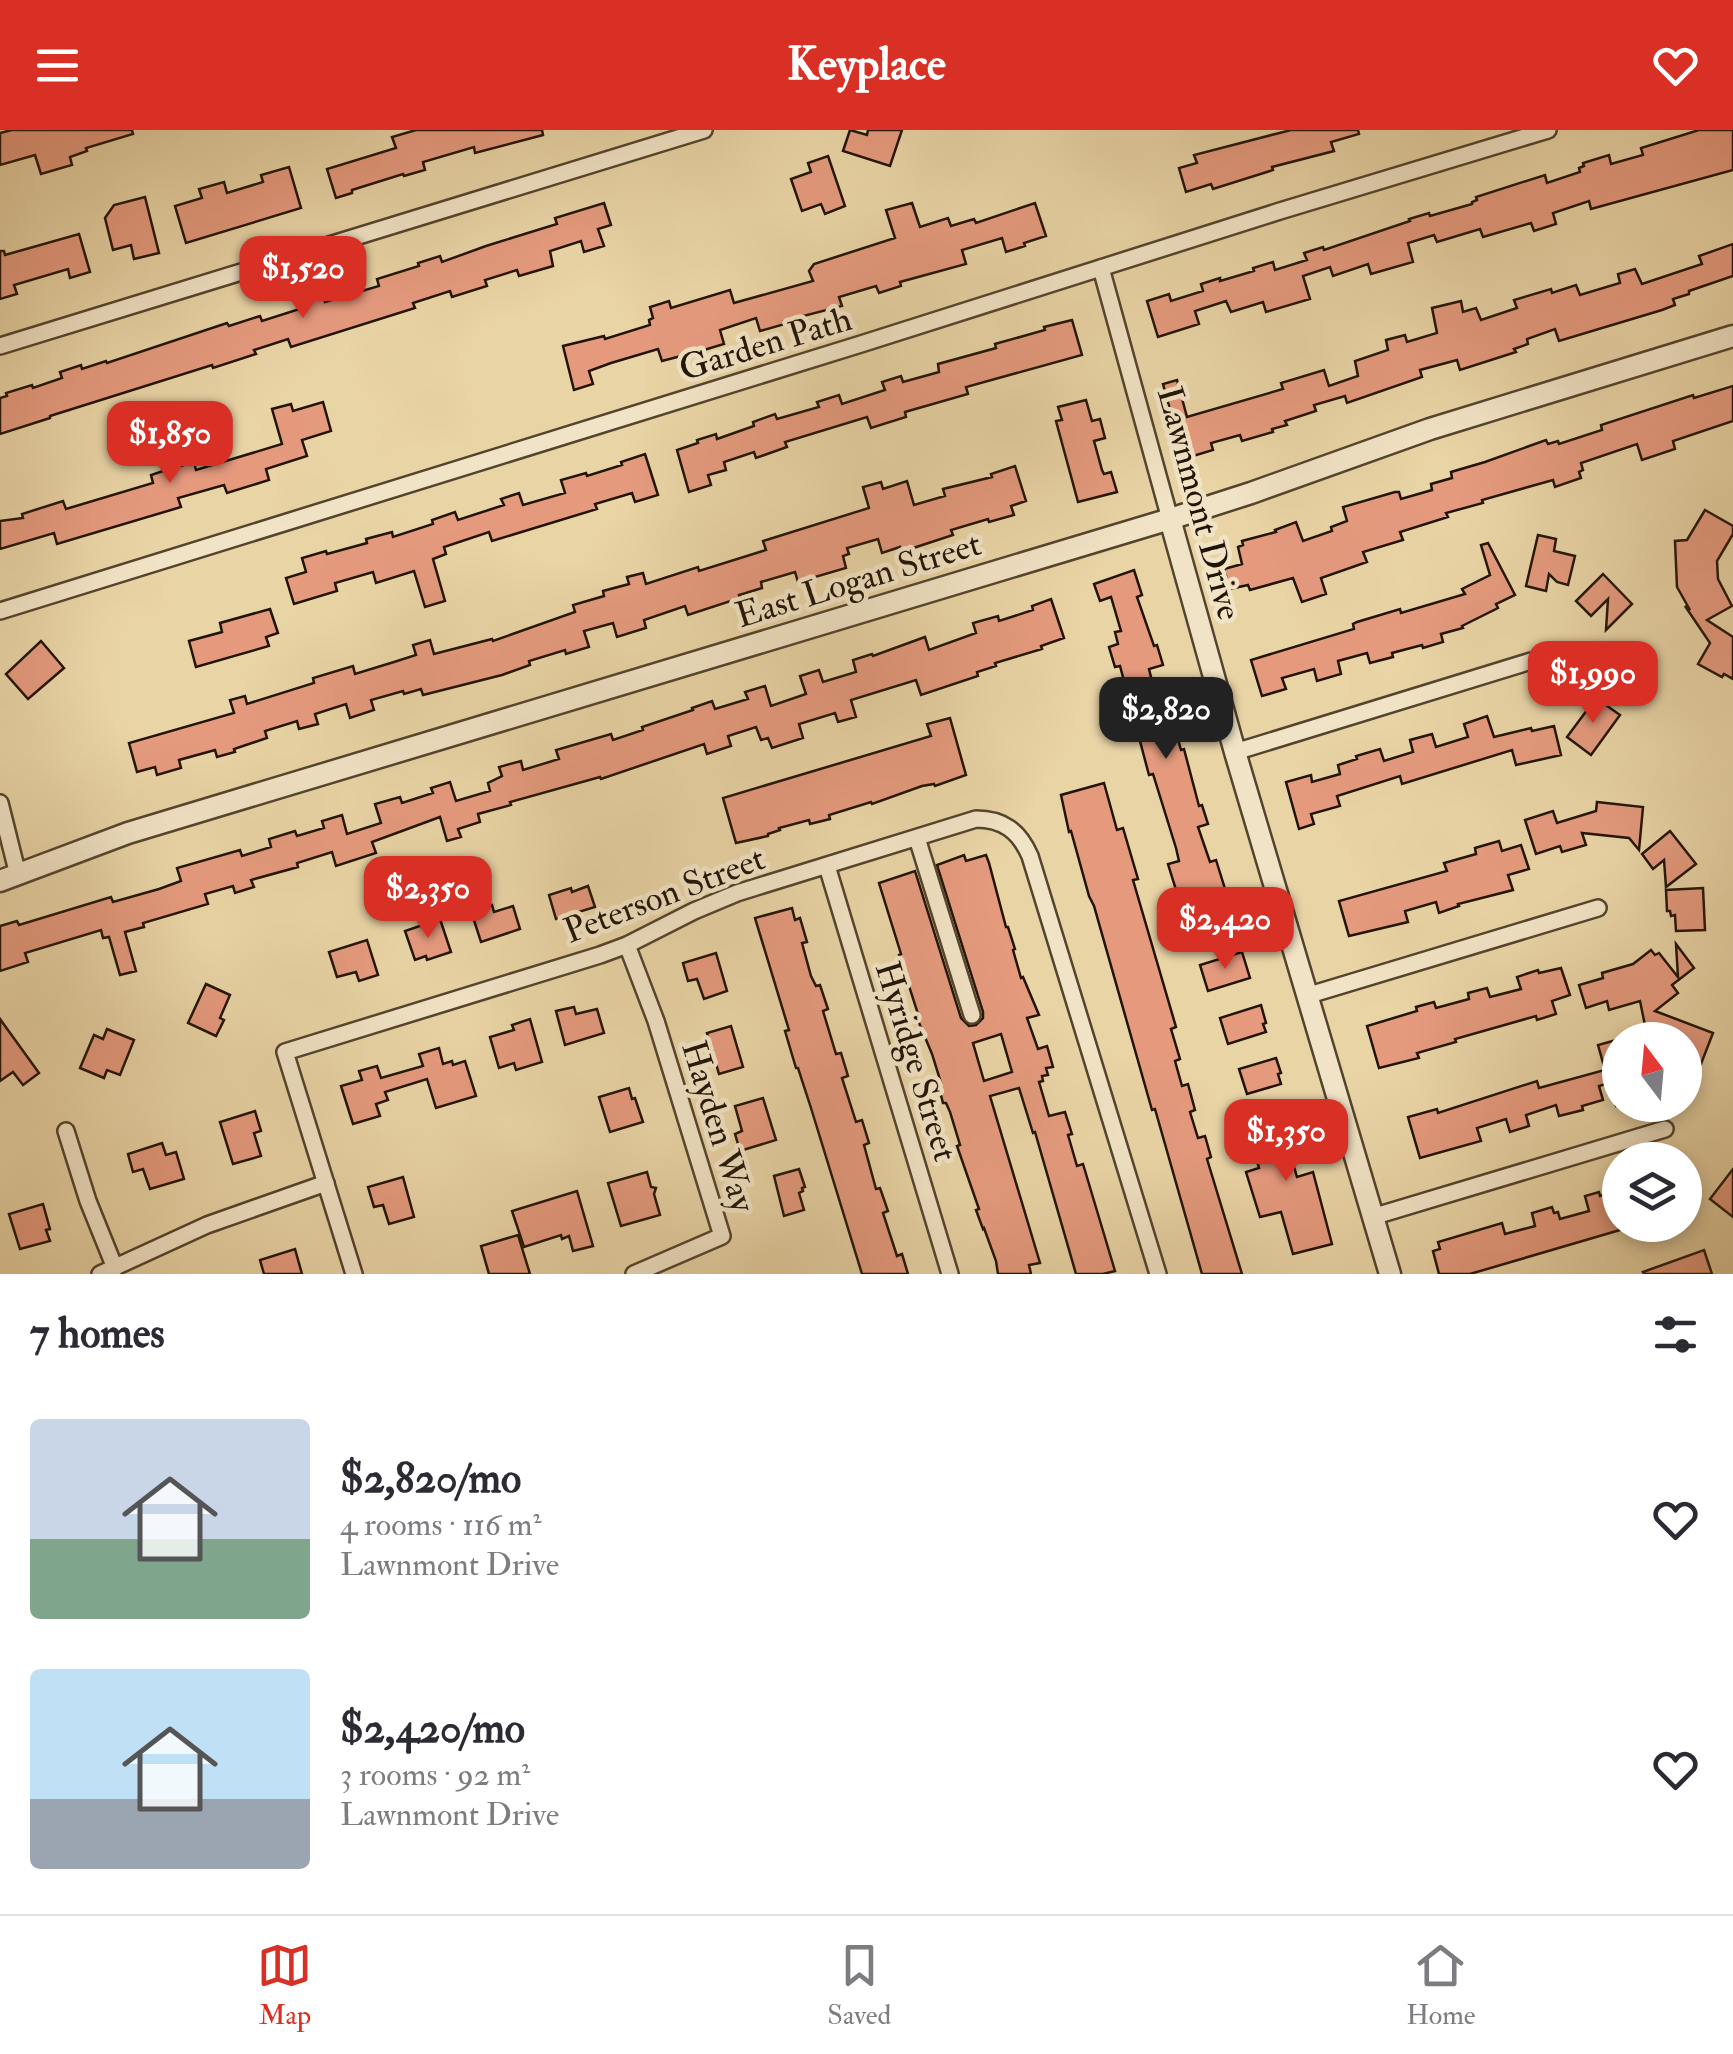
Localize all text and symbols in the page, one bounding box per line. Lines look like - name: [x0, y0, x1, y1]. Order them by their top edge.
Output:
- text: Keyplace: [787, 37, 946, 93]
- icon: menu: [30, 38, 85, 93]
- icon: heart: [1648, 38, 1703, 93]
- pin: $1,520: [222, 236, 384, 321]
- text: $1,520: [261, 248, 345, 288]
- street label: Garden Path: [674, 297, 857, 391]
- street label: Lawnmont Drive: [1147, 382, 1251, 625]
- pin: $1,850: [89, 401, 251, 486]
- text: $1,850: [129, 413, 211, 453]
- street label: East Logan Street: [730, 522, 986, 638]
- pin: $1,990: [1512, 641, 1674, 726]
- text: $1,990: [1550, 653, 1636, 693]
- pin: $2,820: [1085, 677, 1247, 762]
- text: $2,820: [1121, 689, 1211, 729]
- street label: Peterson Street: [558, 836, 771, 953]
- pin: $2,350: [347, 856, 509, 941]
- text: $2,350: [386, 868, 470, 908]
- pin: $2,420: [1144, 887, 1306, 972]
- text: $2,420: [1179, 899, 1271, 939]
- street label: Hyridge Street: [865, 956, 967, 1167]
- north arrow: [1602, 1022, 1702, 1122]
- map controls: [1602, 1022, 1702, 1242]
- street label: Hayden Way: [671, 1035, 765, 1218]
- pin: $1,350: [1205, 1099, 1367, 1184]
- text: $1,350: [1246, 1111, 1326, 1151]
- button: layers: [1602, 1142, 1702, 1242]
- icon: filters: [1648, 1307, 1703, 1362]
- text: 7 homes: [30, 1308, 165, 1360]
- text: $2,820/mo: [340, 1453, 521, 1505]
- icon: home: [110, 1459, 230, 1579]
- icon: heart: [1648, 1492, 1703, 1547]
- text: 4 rooms · 116 m²: [340, 1505, 542, 1545]
- text: Lawnmont Drive: [340, 1545, 559, 1585]
- text: $2,420/mo: [340, 1703, 525, 1755]
- icon: home: [110, 1709, 230, 1829]
- icon: heart: [1648, 1742, 1703, 1797]
- text: 3 rooms · 92 m²: [340, 1755, 530, 1795]
- text: Lawnmont Drive: [340, 1795, 559, 1835]
- tab: Map: [257, 1938, 312, 2033]
- tab: Saved: [827, 1938, 891, 2033]
- tab: Home: [1406, 1938, 1476, 2033]

